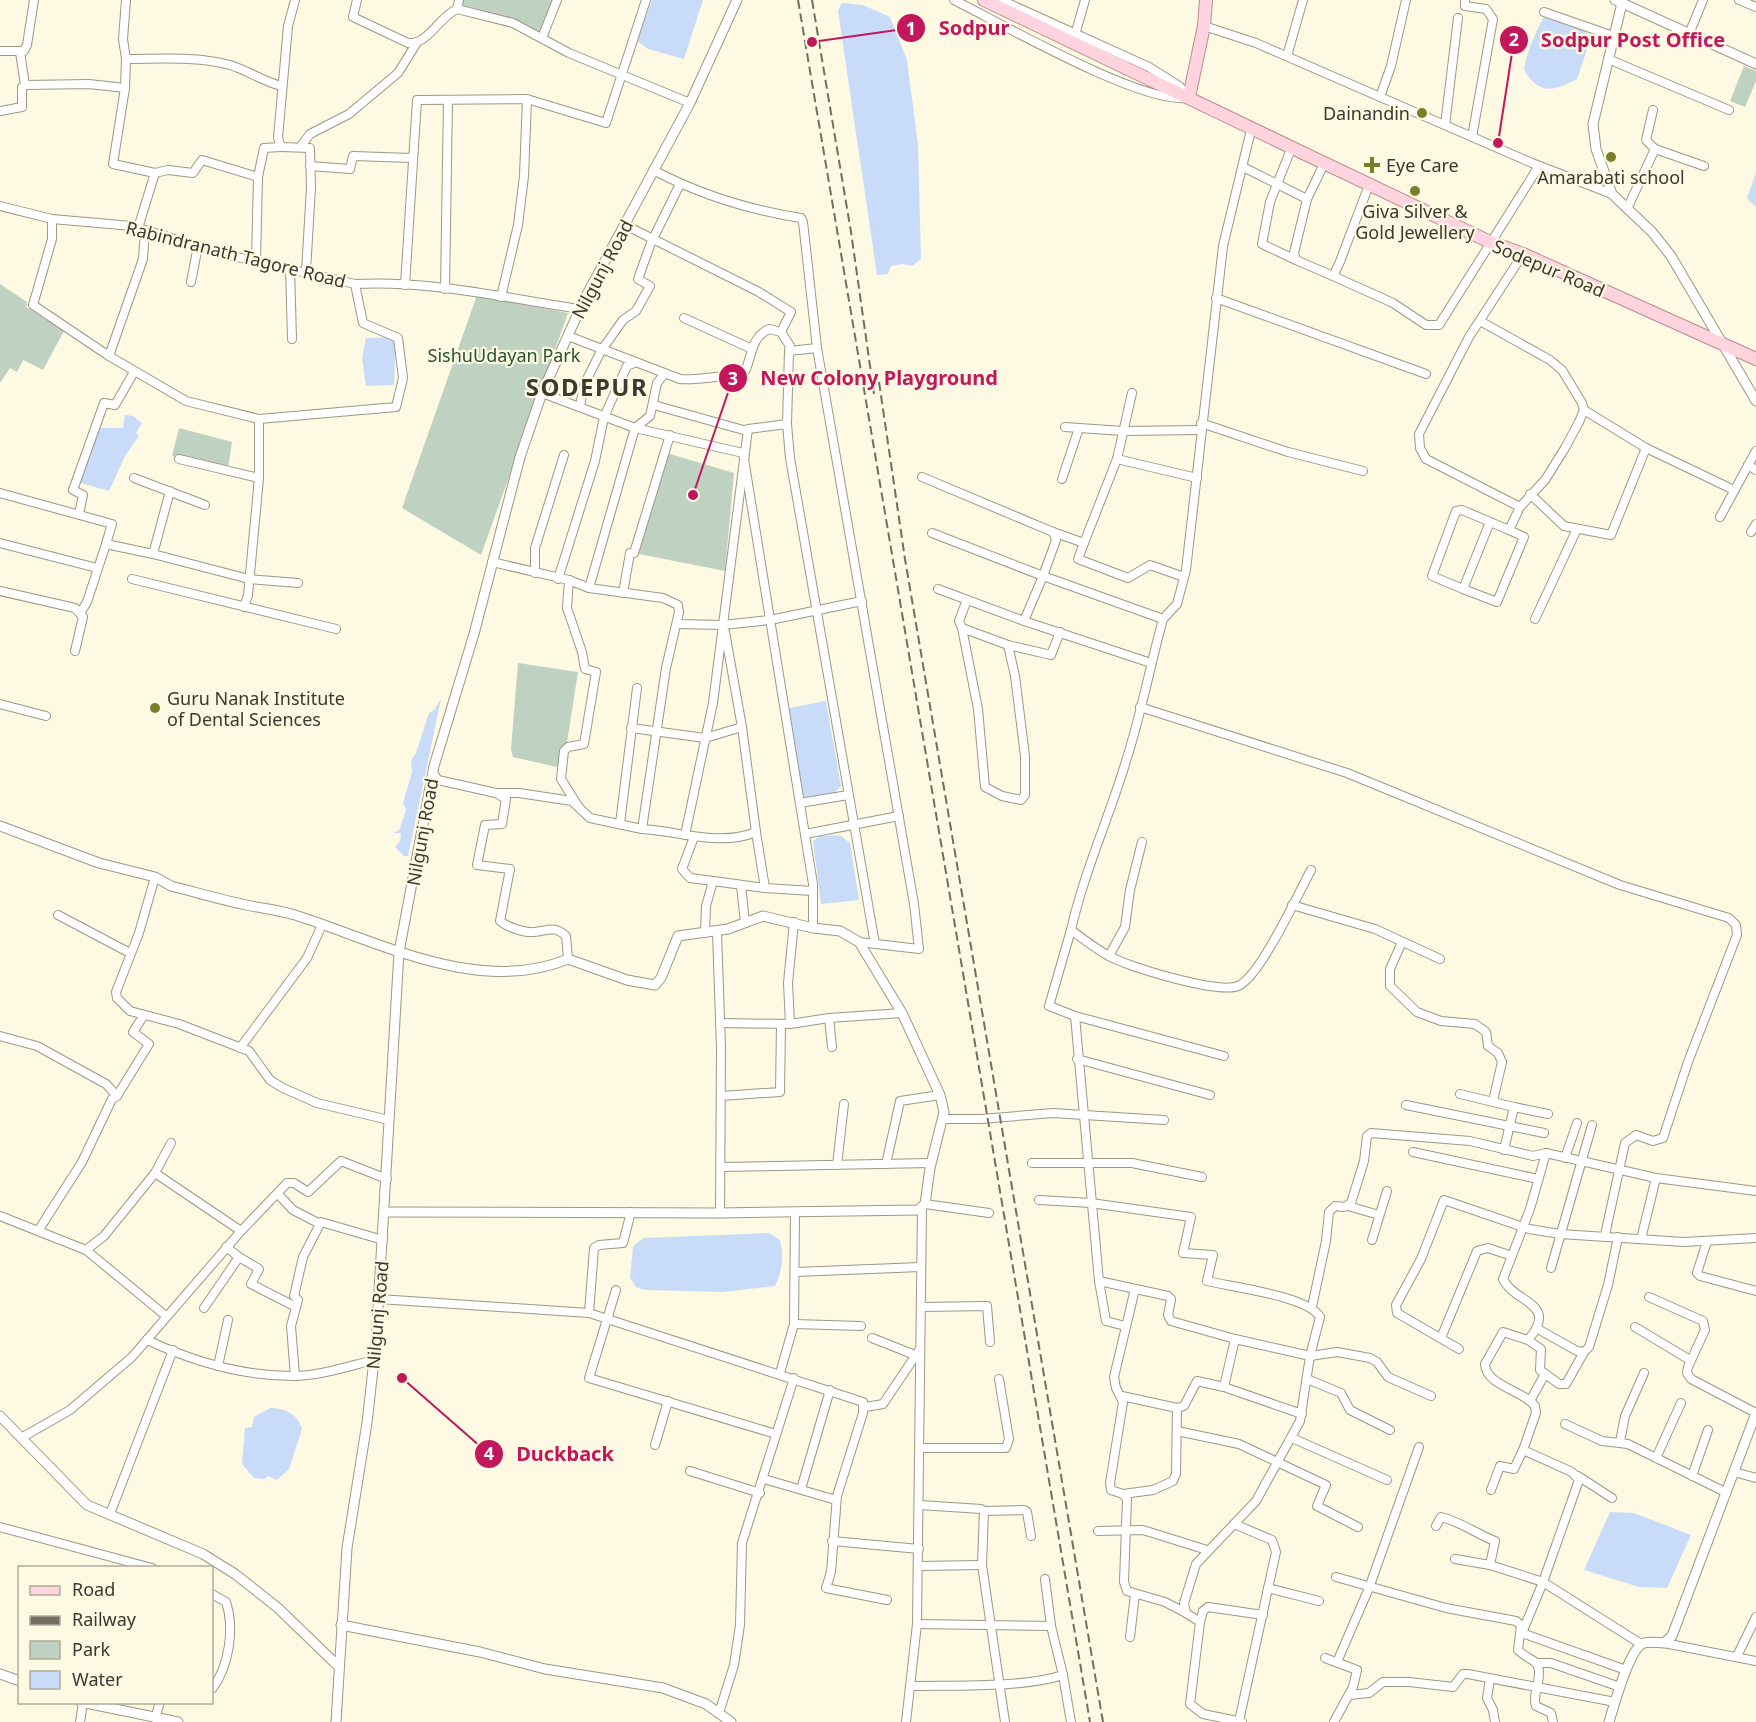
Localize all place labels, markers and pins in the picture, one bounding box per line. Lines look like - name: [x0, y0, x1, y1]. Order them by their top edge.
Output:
- callout: Sodpur: [896, 9, 1021, 47]
- callout: Sodpur Post Office: [1499, 21, 1737, 59]
- place label: Dainandin: [1323, 101, 1410, 125]
- marker: Dainandin: [1415, 106, 1429, 120]
- marker: Amarabati school: [1604, 150, 1618, 164]
- place label: Eye Care: [1386, 153, 1459, 177]
- marker: Eye Care: [1363, 156, 1381, 174]
- place label: Amarabati school: [1537, 165, 1685, 189]
- marker: Giva Silver & Gold Jewellery: [1408, 184, 1422, 198]
- place label: Giva Silver & Gold Jewellery: [1355, 199, 1476, 244]
- callout: New Colony Playground: [718, 359, 1010, 397]
- place label: Guru Nanak Institute of Dental Sciences: [167, 686, 345, 731]
- marker: Guru Nanak Institute of Dental Sciences: [148, 701, 162, 715]
- callout: Duckback: [474, 1435, 625, 1473]

